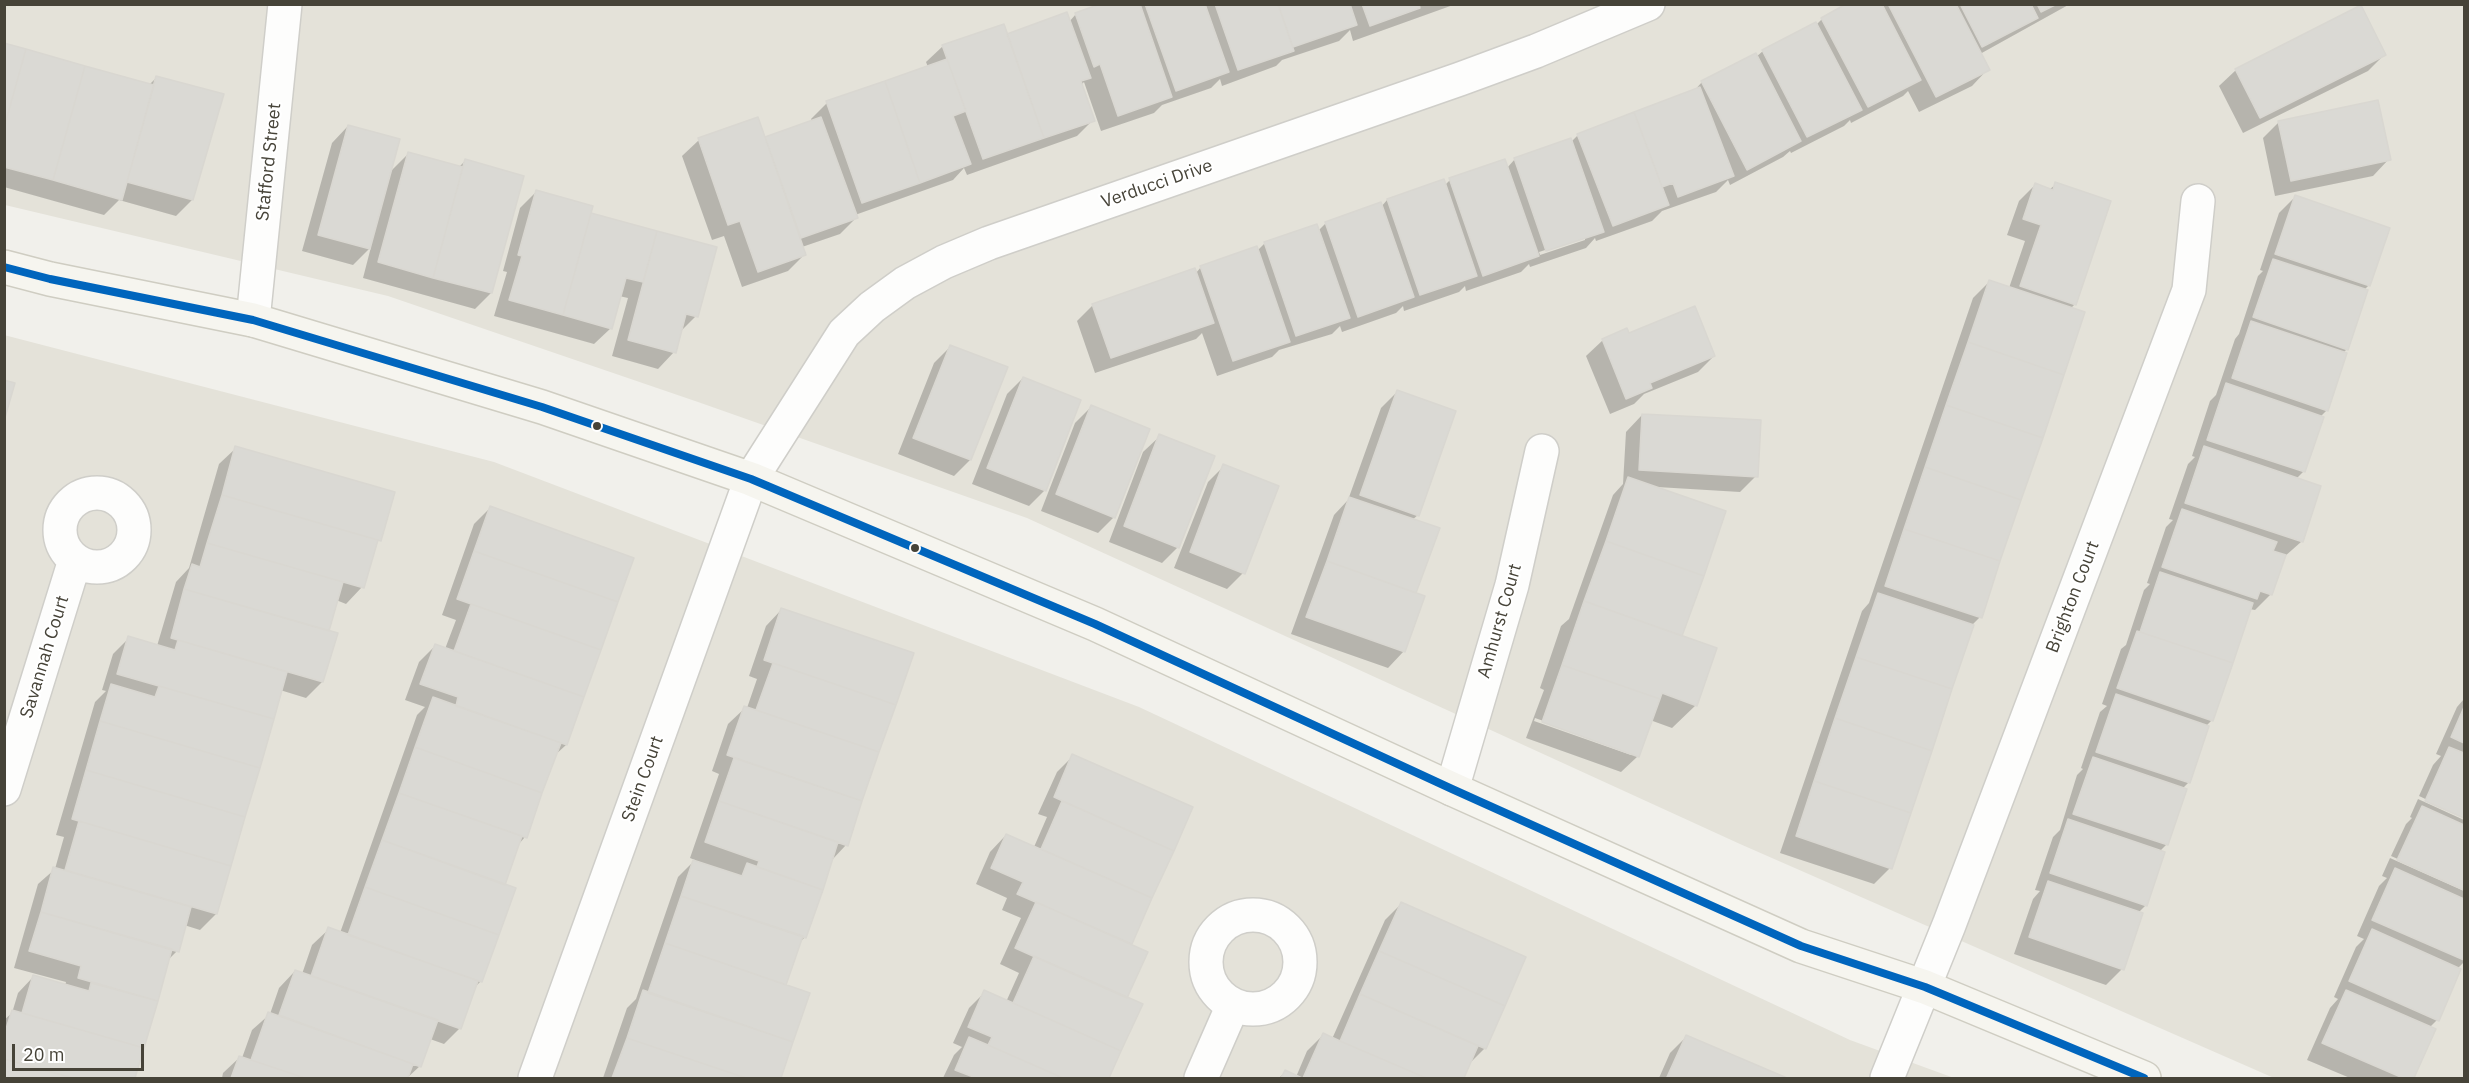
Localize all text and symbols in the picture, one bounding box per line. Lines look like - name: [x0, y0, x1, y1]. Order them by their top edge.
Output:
- street label: Stafford Street: [252, 102, 286, 222]
- street label: Verducci Drive: [1099, 155, 1215, 213]
- unlabelled marker: [591, 420, 603, 432]
- street label: Brighton Court: [2042, 538, 2104, 656]
- unlabelled marker: [909, 542, 921, 554]
- street label: Amhurst Court: [1473, 561, 1527, 681]
- street label: Savannah Court: [16, 593, 74, 721]
- street label: Stein Court: [617, 733, 669, 825]
- scale bar: [15, 1032, 147, 1070]
- text: 20 m: [23, 1043, 65, 1066]

